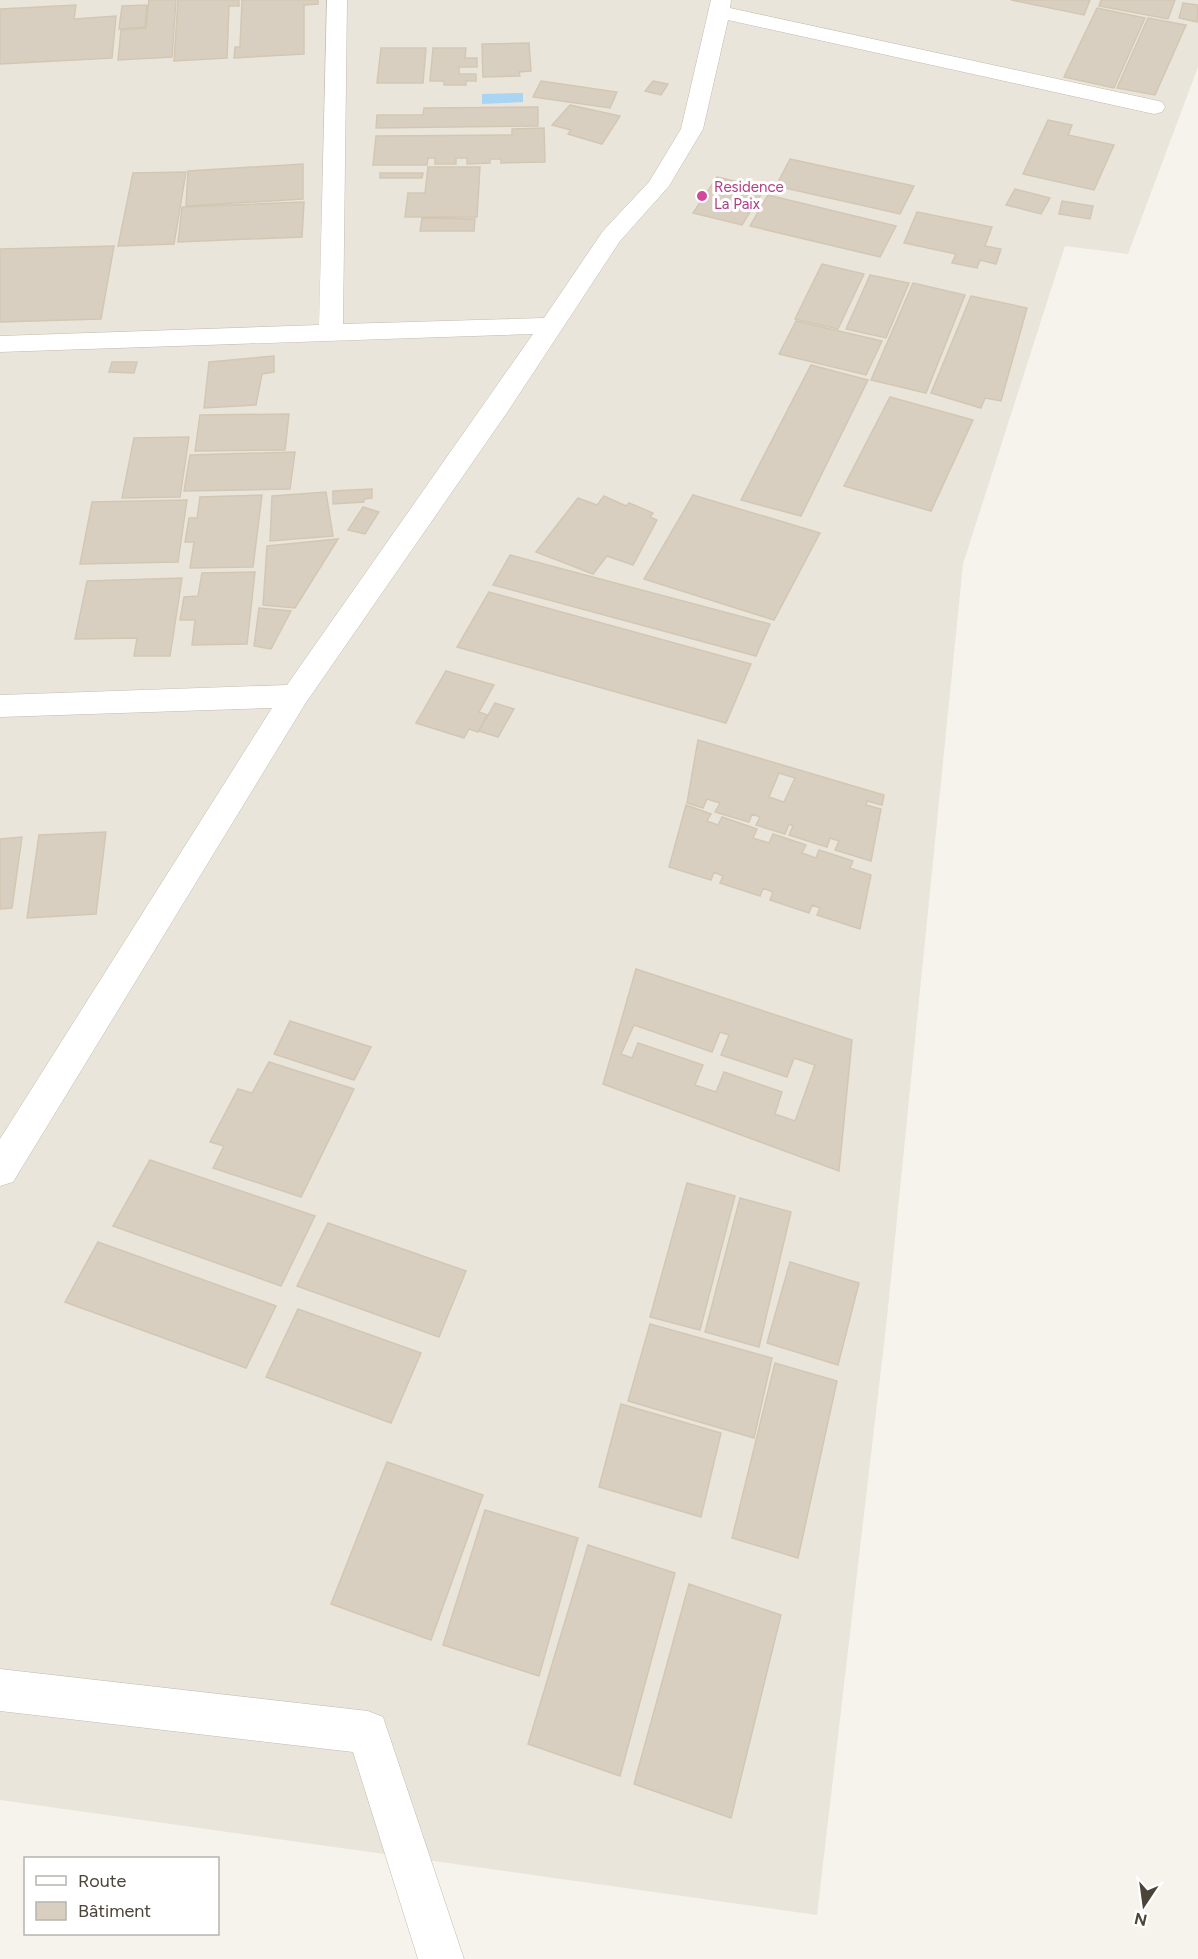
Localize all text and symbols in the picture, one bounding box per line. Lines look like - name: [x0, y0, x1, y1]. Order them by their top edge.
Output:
- place label: Residence La Paix: [714, 178, 784, 213]
- marker: Residence La Paix: [695, 189, 709, 203]
- legend: [24, 1857, 219, 1935]
- text: Route: [78, 1870, 127, 1892]
- north arrow: [1114, 1875, 1174, 1935]
- text: Bâtiment: [78, 1900, 151, 1922]
- text: N: [1133, 1908, 1149, 1930]

